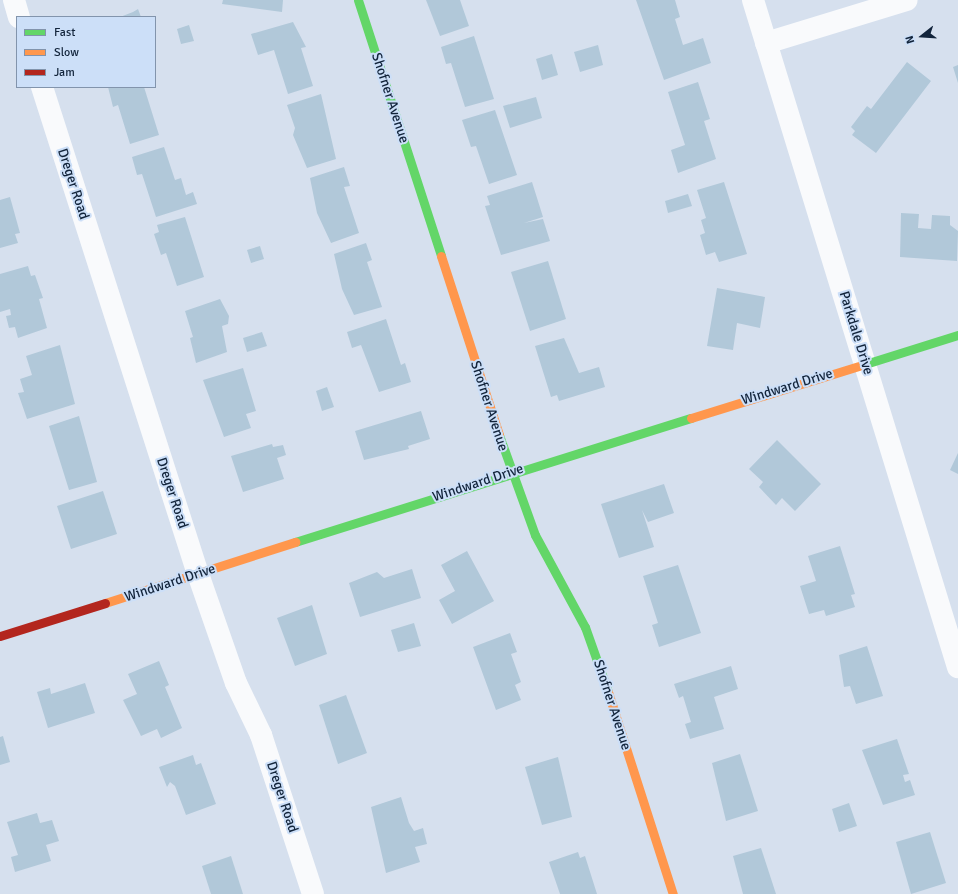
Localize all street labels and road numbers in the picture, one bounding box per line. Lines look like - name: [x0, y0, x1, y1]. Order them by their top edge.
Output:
- street label: Shofner Avenue: [367, 51, 413, 145]
- street label: Dreger Road: [54, 146, 92, 222]
- street label: Parkdale Drive: [835, 289, 877, 377]
- street label: Shofner Avenue: [466, 359, 512, 453]
- street label: Windward Drive: [739, 365, 835, 409]
- street label: Dreger Road: [153, 455, 191, 531]
- street label: Windward Drive: [430, 460, 526, 506]
- street label: Windward Drive: [122, 560, 218, 606]
- street label: Shofner Avenue: [589, 658, 635, 752]
- street label: Dreger Road: [263, 759, 301, 835]

